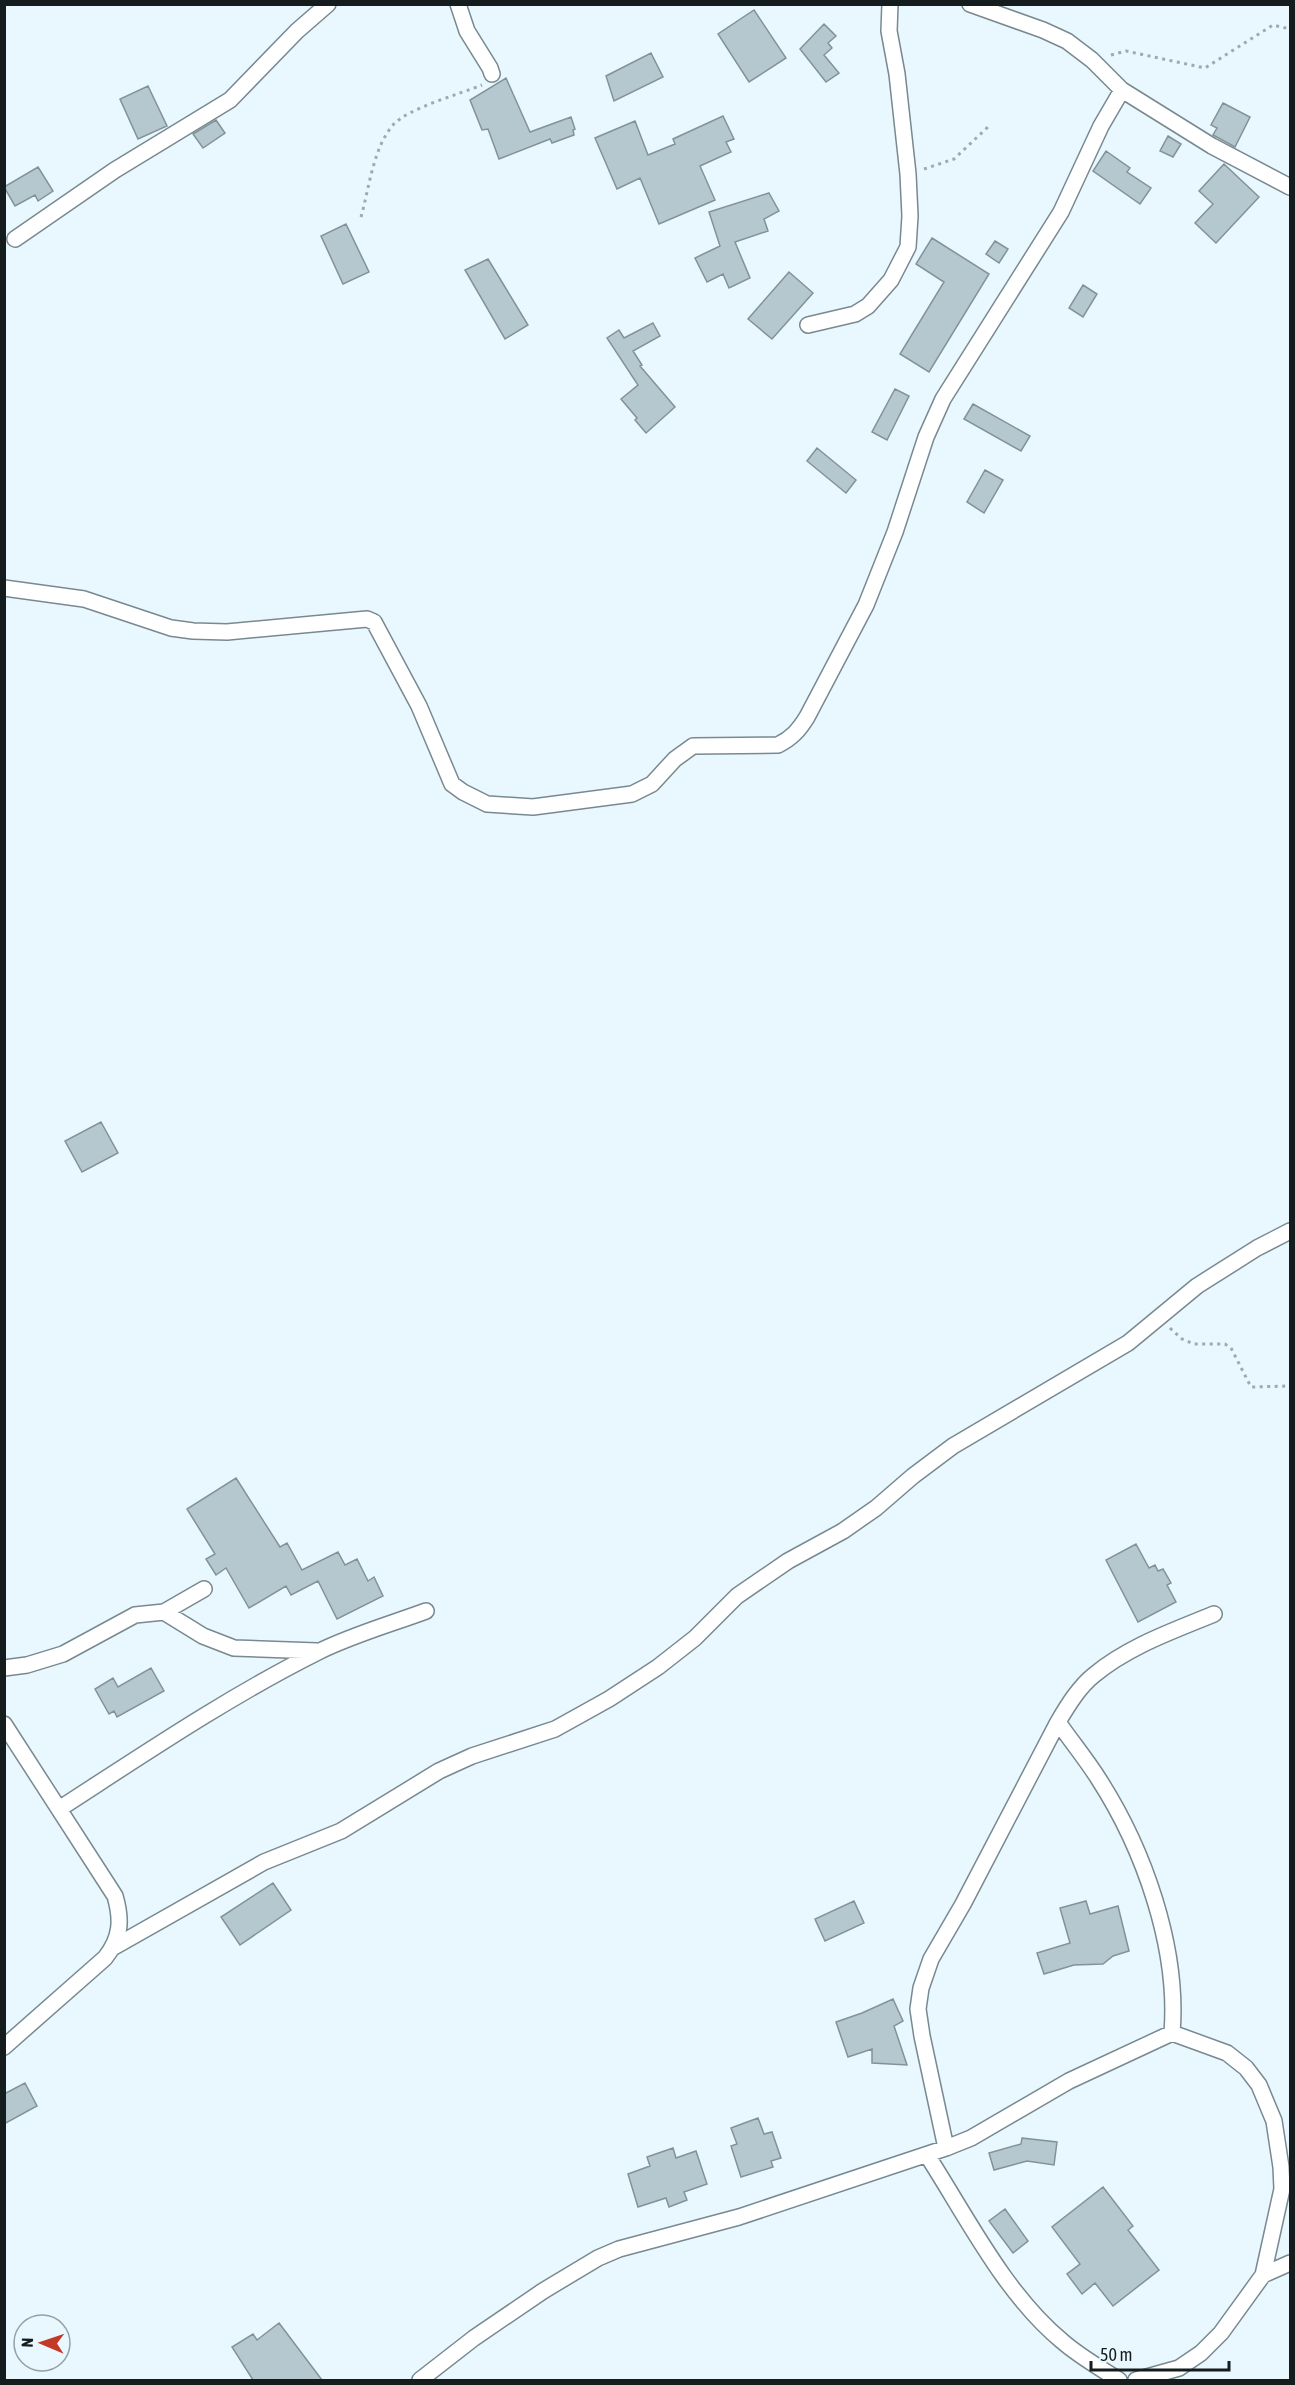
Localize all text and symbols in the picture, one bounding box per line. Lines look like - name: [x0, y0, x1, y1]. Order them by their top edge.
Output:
- north arrow: [12, 2313, 72, 2373]
- scale bar: [1091, 2334, 1229, 2372]
- text: N: [18, 2337, 36, 2348]
- text: 50 m: [1100, 2344, 1132, 2365]

